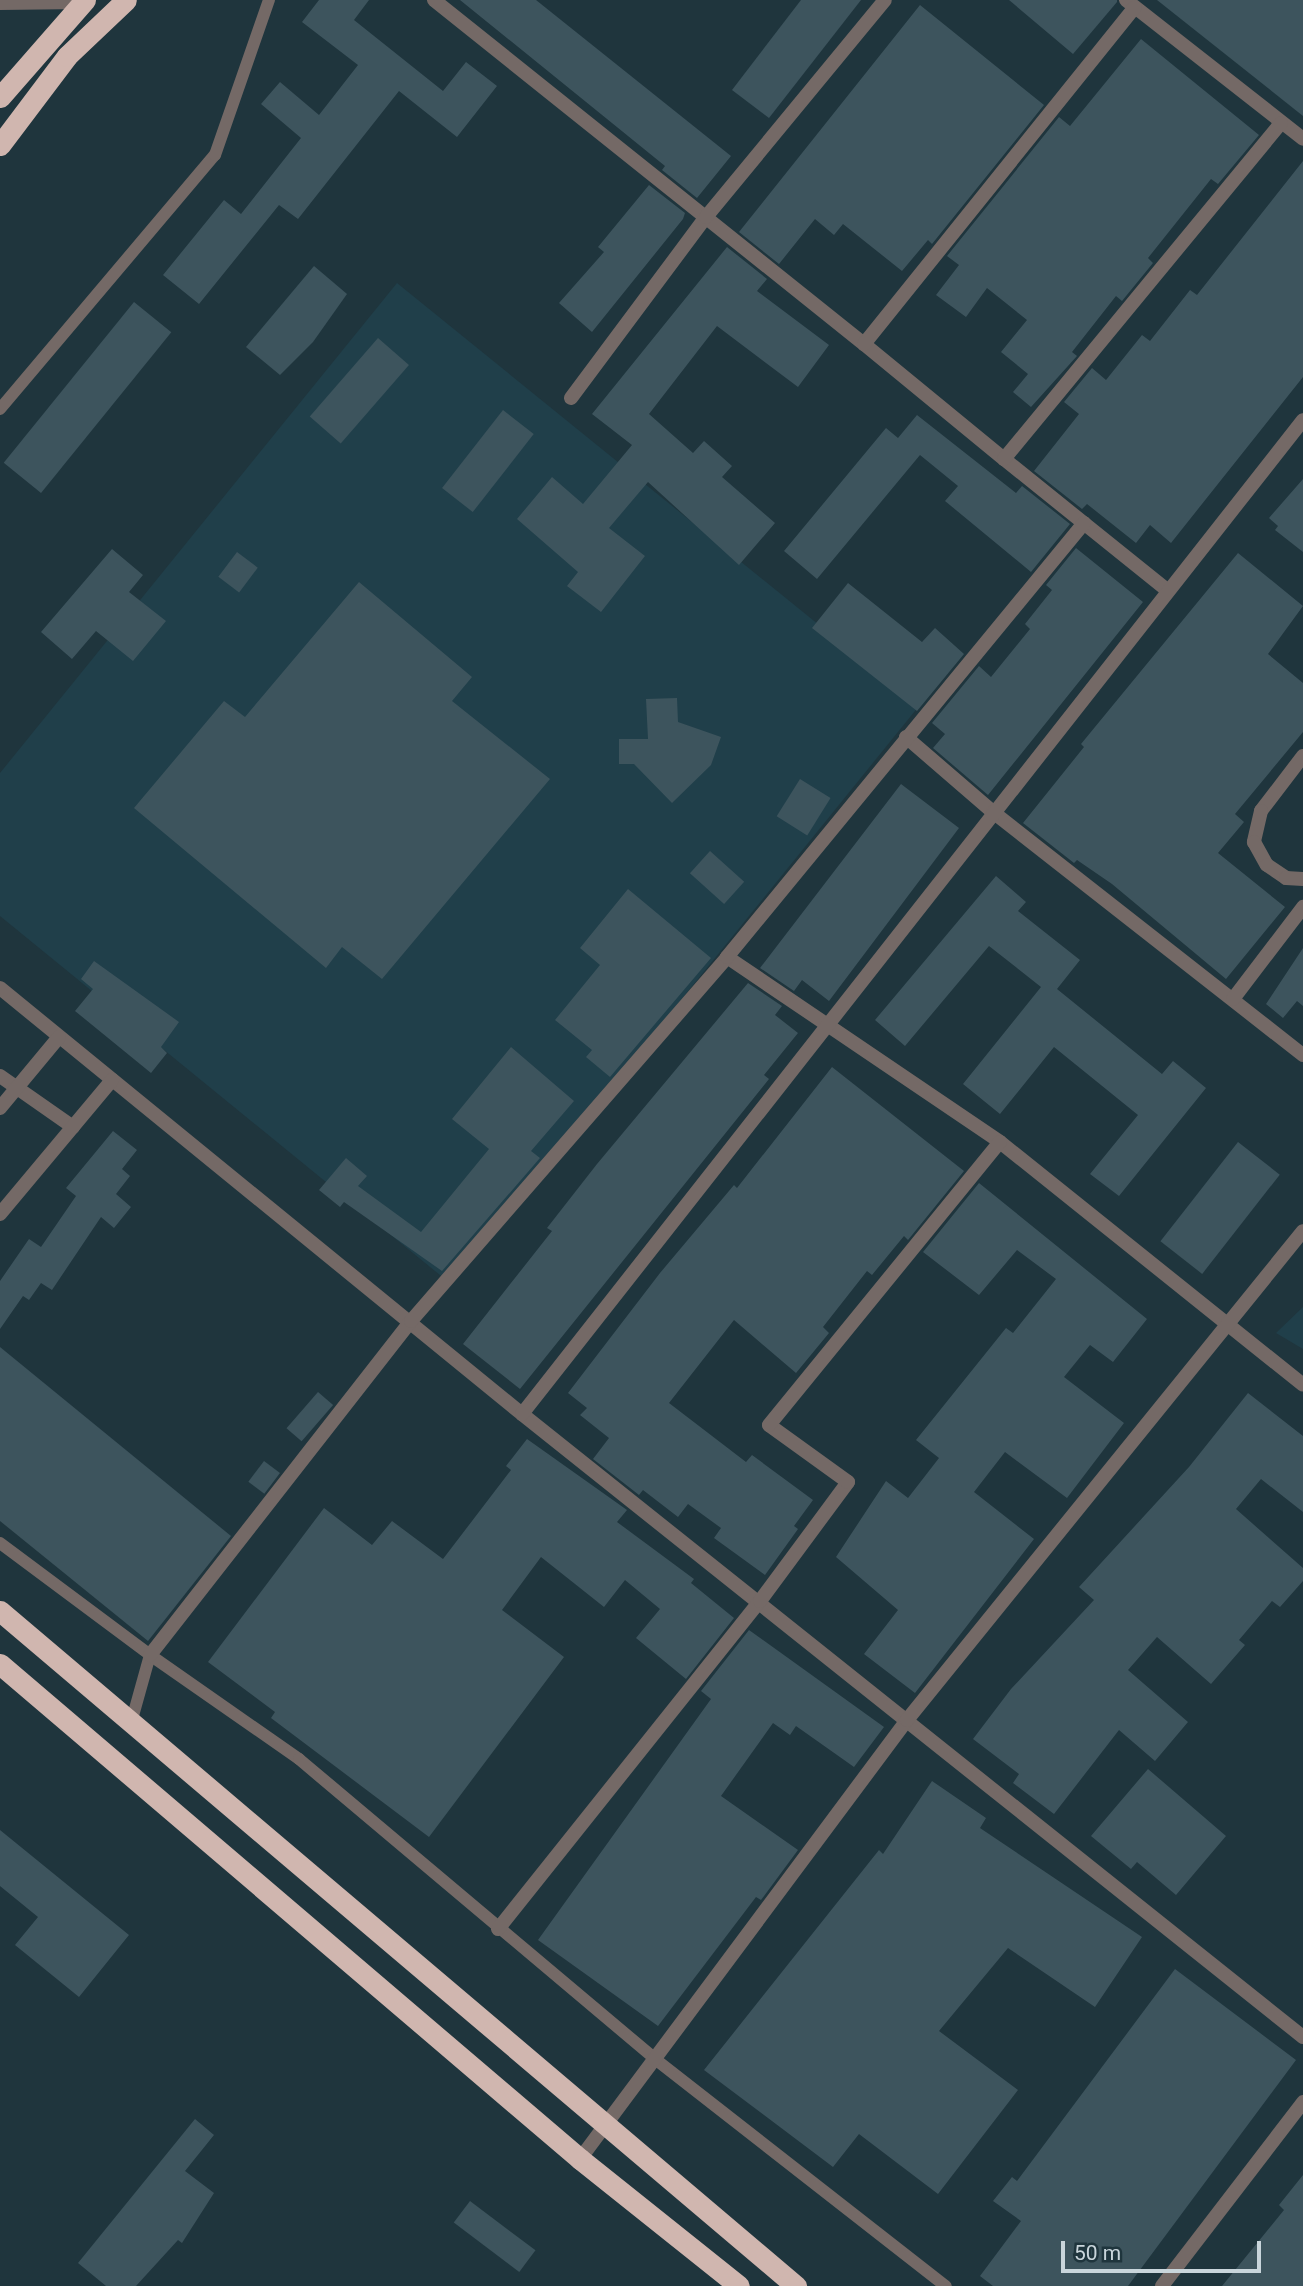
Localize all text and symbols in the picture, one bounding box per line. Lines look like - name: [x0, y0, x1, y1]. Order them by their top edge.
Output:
- scale bar: [1065, 2226, 1264, 2270]
- text: 50 m: [1074, 2241, 1121, 2265]

